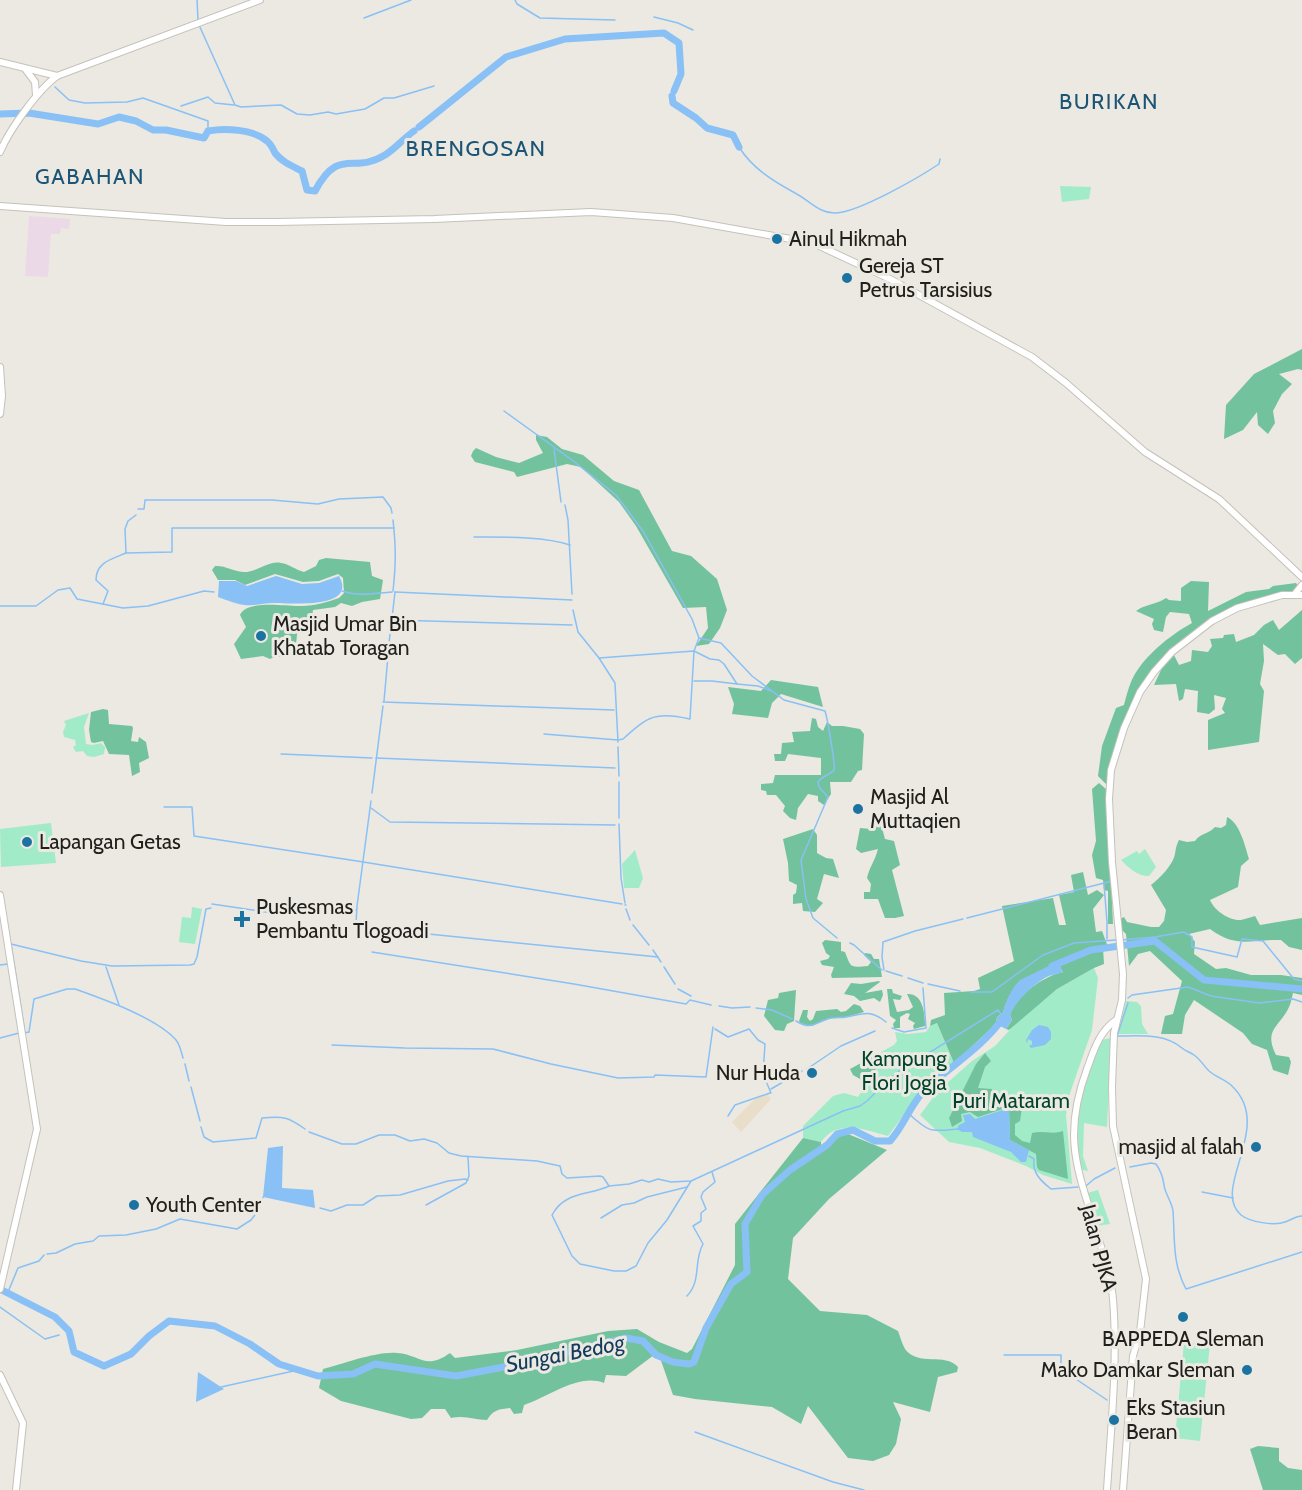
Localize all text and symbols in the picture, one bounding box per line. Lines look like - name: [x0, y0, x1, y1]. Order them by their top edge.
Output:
- district label: BURIKAN: [1059, 88, 1159, 115]
- district label: BRENGOSAN: [405, 135, 547, 162]
- district label: GABAHAN: [35, 163, 145, 190]
- place label: Ainul Hikmah: [789, 226, 907, 251]
- marker: Ainul Hikmah: [770, 232, 784, 246]
- place label: Gereja ST Petrus Tarsisius: [859, 253, 993, 302]
- marker: Gereja ST Petrus Tarsisius: [840, 271, 854, 285]
- place label: Masjid Umar Bin Khatab Toragan: [273, 611, 417, 660]
- marker: Masjid Umar Bin Khatab Toragan: [254, 629, 268, 643]
- place label: Masjid Al Muttaqien: [870, 784, 961, 833]
- marker: Masjid Al Muttaqien: [851, 802, 865, 816]
- place label: Lapangan Getas: [39, 829, 181, 854]
- marker: Lapangan Getas: [20, 835, 34, 849]
- place label: Puskesmas Pembantu Tlogoadi: [256, 894, 429, 943]
- marker: Puskesmas Pembantu Tlogoadi: [233, 910, 251, 928]
- park label: Kampung Flori Jogja: [861, 1046, 947, 1096]
- place label: Nur Huda: [716, 1060, 800, 1085]
- marker: Nur Huda: [805, 1066, 819, 1080]
- park label: Puri Mataram: [952, 1088, 1070, 1113]
- place label: masjid al falah: [1118, 1134, 1244, 1160]
- marker: masjid al falah: [1249, 1140, 1263, 1154]
- place label: Youth Center: [145, 1192, 262, 1217]
- marker: Youth Center: [127, 1198, 141, 1212]
- street label: Jalan PJKA: [1076, 1201, 1123, 1294]
- marker: BAPPEDA Sleman: [1176, 1310, 1190, 1324]
- place label: BAPPEDA Sleman: [1102, 1326, 1264, 1351]
- water label: Sungai Bedog: [503, 1329, 628, 1378]
- place label: Mako Damkar Sleman: [1040, 1357, 1235, 1382]
- marker: Mako Damkar Sleman: [1240, 1363, 1254, 1377]
- place label: Eks Stasiun Beran: [1126, 1395, 1225, 1444]
- marker: Eks Stasiun Beran: [1107, 1413, 1121, 1427]

